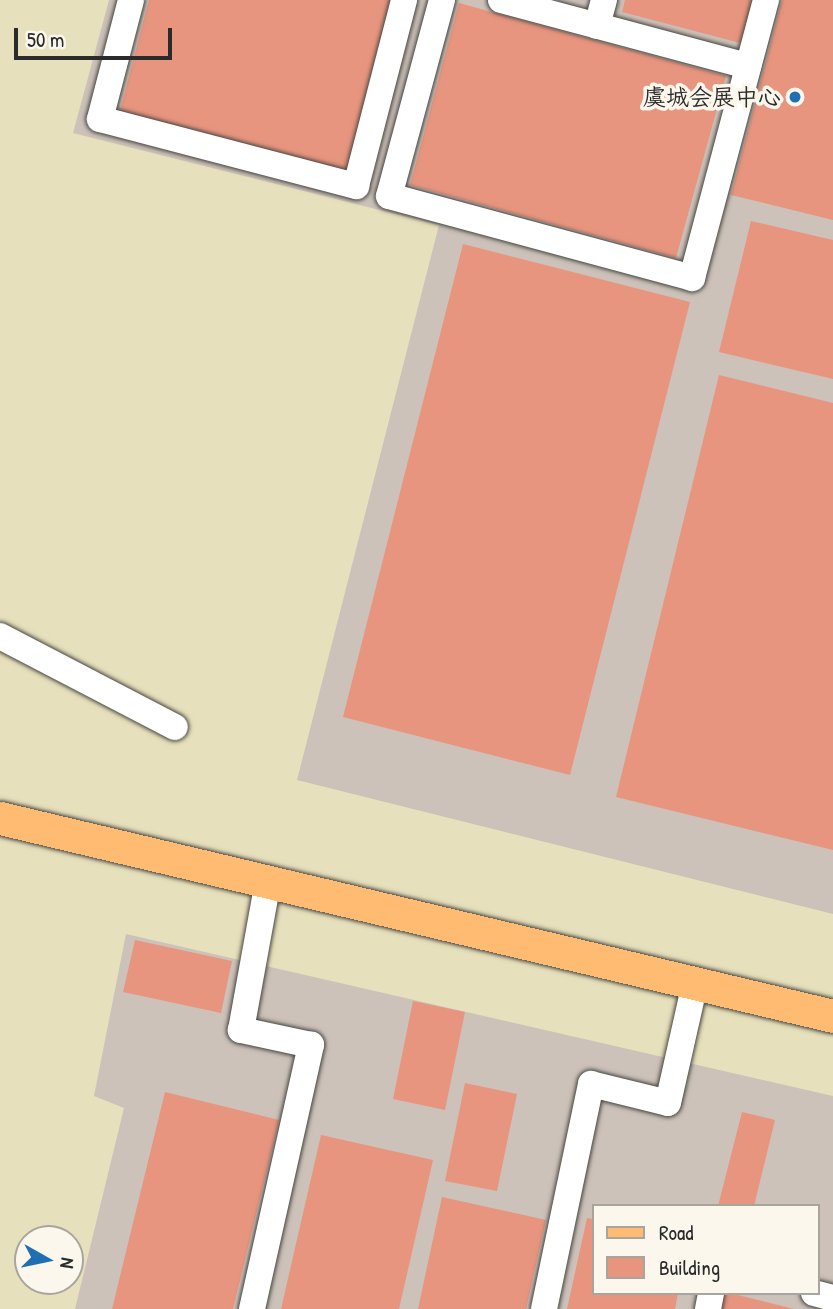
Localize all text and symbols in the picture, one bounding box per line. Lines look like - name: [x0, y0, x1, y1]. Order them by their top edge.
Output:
- scale bar: [18, 14, 175, 58]
- text: 50 m: [27, 25, 64, 54]
- place label: 虞城会展中心: [643, 83, 781, 111]
- marker: 虞城会展中心: [787, 89, 803, 105]
- legend: [592, 1204, 819, 1295]
- text: Road: [659, 1218, 693, 1247]
- north arrow: [14, 1225, 84, 1295]
- text: Building: [659, 1253, 720, 1282]
- text: N: [54, 1256, 81, 1270]

